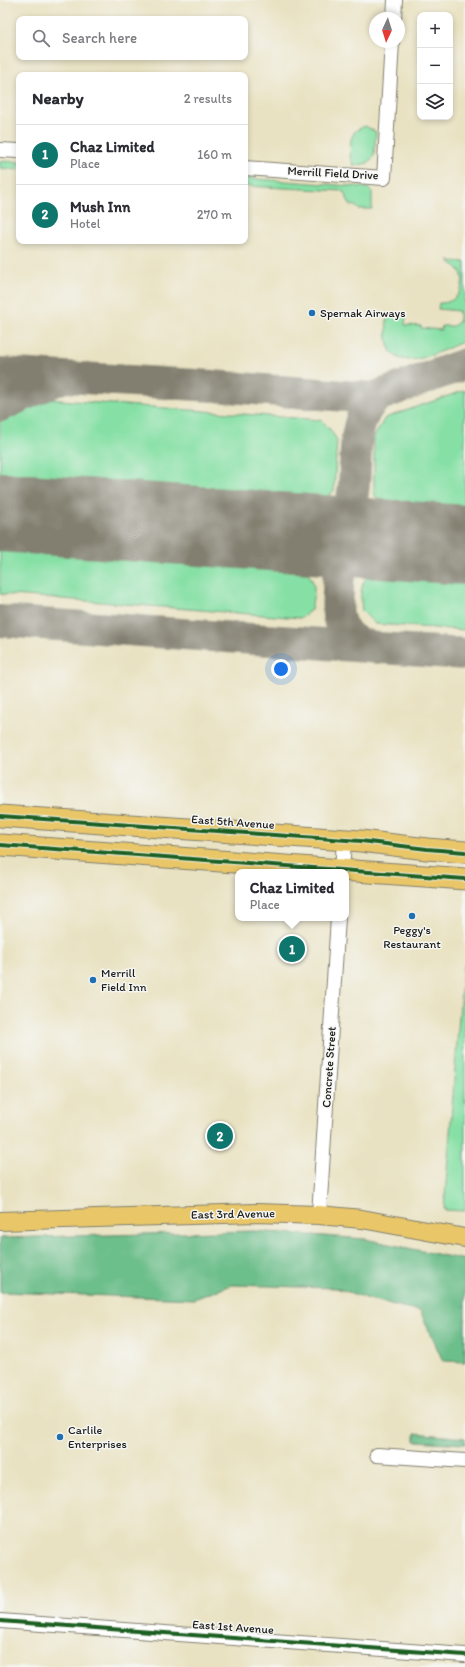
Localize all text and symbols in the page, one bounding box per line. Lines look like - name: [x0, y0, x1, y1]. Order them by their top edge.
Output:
- north arrow: [369, 12, 405, 48]
- map controls: [417, 12, 453, 120]
- button: +: [417, 12, 453, 48]
- search box: [16, 16, 248, 60]
- icon: search: [30, 27, 52, 49]
- text: Search here: [62, 29, 137, 47]
- button: −: [417, 48, 453, 84]
- button: layers: [417, 84, 453, 120]
- text: Nearby: [32, 88, 84, 108]
- text: 2 results: [184, 91, 232, 106]
- text: Chaz Limited: [70, 138, 154, 156]
- text: 1: [42, 147, 48, 162]
- text: 160 m: [197, 147, 232, 162]
- text: Place: [70, 156, 100, 171]
- street label: Merrill Field Drive: [287, 164, 379, 182]
- text: Mush Inn: [70, 198, 130, 216]
- text: 2: [42, 207, 48, 222]
- text: 270 m: [197, 207, 232, 222]
- text: Hotel: [70, 216, 100, 231]
- place label: Spernak Airways: [320, 306, 406, 320]
- marker: Spernak Airways: [307, 308, 317, 318]
- your location: [271, 659, 291, 679]
- street label: East 5th Avenue: [191, 812, 275, 832]
- popup: [235, 869, 349, 921]
- text: Chaz Limited: [250, 879, 334, 897]
- text: Place: [250, 897, 280, 912]
- marker: Peggy's Restaurant: [407, 911, 417, 921]
- place label: Peggy's Restaurant: [383, 923, 441, 951]
- pin: 1: [279, 934, 305, 964]
- place label: Merrill Field Inn: [101, 966, 147, 994]
- marker: Merrill Field Inn: [88, 975, 98, 985]
- street label: Concrete Street: [319, 1025, 339, 1108]
- pin: 2: [207, 1121, 233, 1151]
- street label: East 3rd Avenue: [191, 1206, 275, 1222]
- place label: Carlile Enterprises: [68, 1423, 127, 1451]
- marker: Carlile Enterprises: [55, 1432, 65, 1442]
- street label: East 1st Avenue: [192, 1617, 274, 1637]

